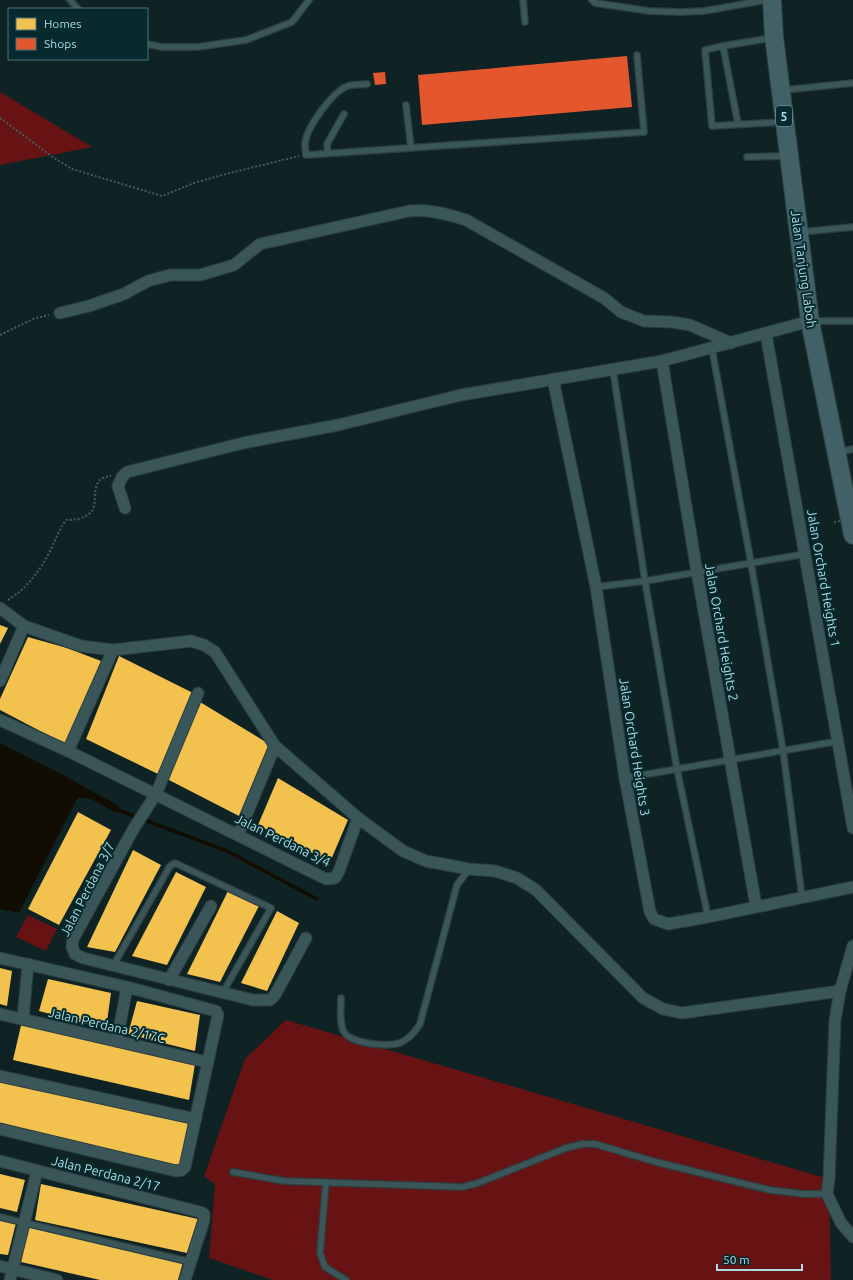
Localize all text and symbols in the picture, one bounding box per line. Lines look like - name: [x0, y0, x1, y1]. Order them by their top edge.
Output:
- legend: [8, 8, 148, 60]
- text: Homes: [44, 17, 82, 30]
- text: Shops: [44, 37, 76, 50]
- road number: 5: [776, 106, 792, 126]
- street label: Jalan Tanjung Laboh: [789, 209, 819, 329]
- street label: Jalan Orchard Heights 1: [805, 508, 843, 648]
- street label: Jalan Orchard Heights 2: [703, 562, 741, 702]
- street label: Jalan Orchard Heights 3: [617, 677, 653, 817]
- street label: Jalan Perdana 3/4: [233, 811, 333, 869]
- street label: Jalan Perdana 3/7: [57, 839, 117, 939]
- street label: Jalan Perdana 2/17C: [47, 1005, 167, 1045]
- street label: Jalan Perdana 2/17: [50, 1153, 162, 1193]
- scale bar: [717, 1246, 802, 1272]
- text: 50 m: [723, 1253, 750, 1266]

